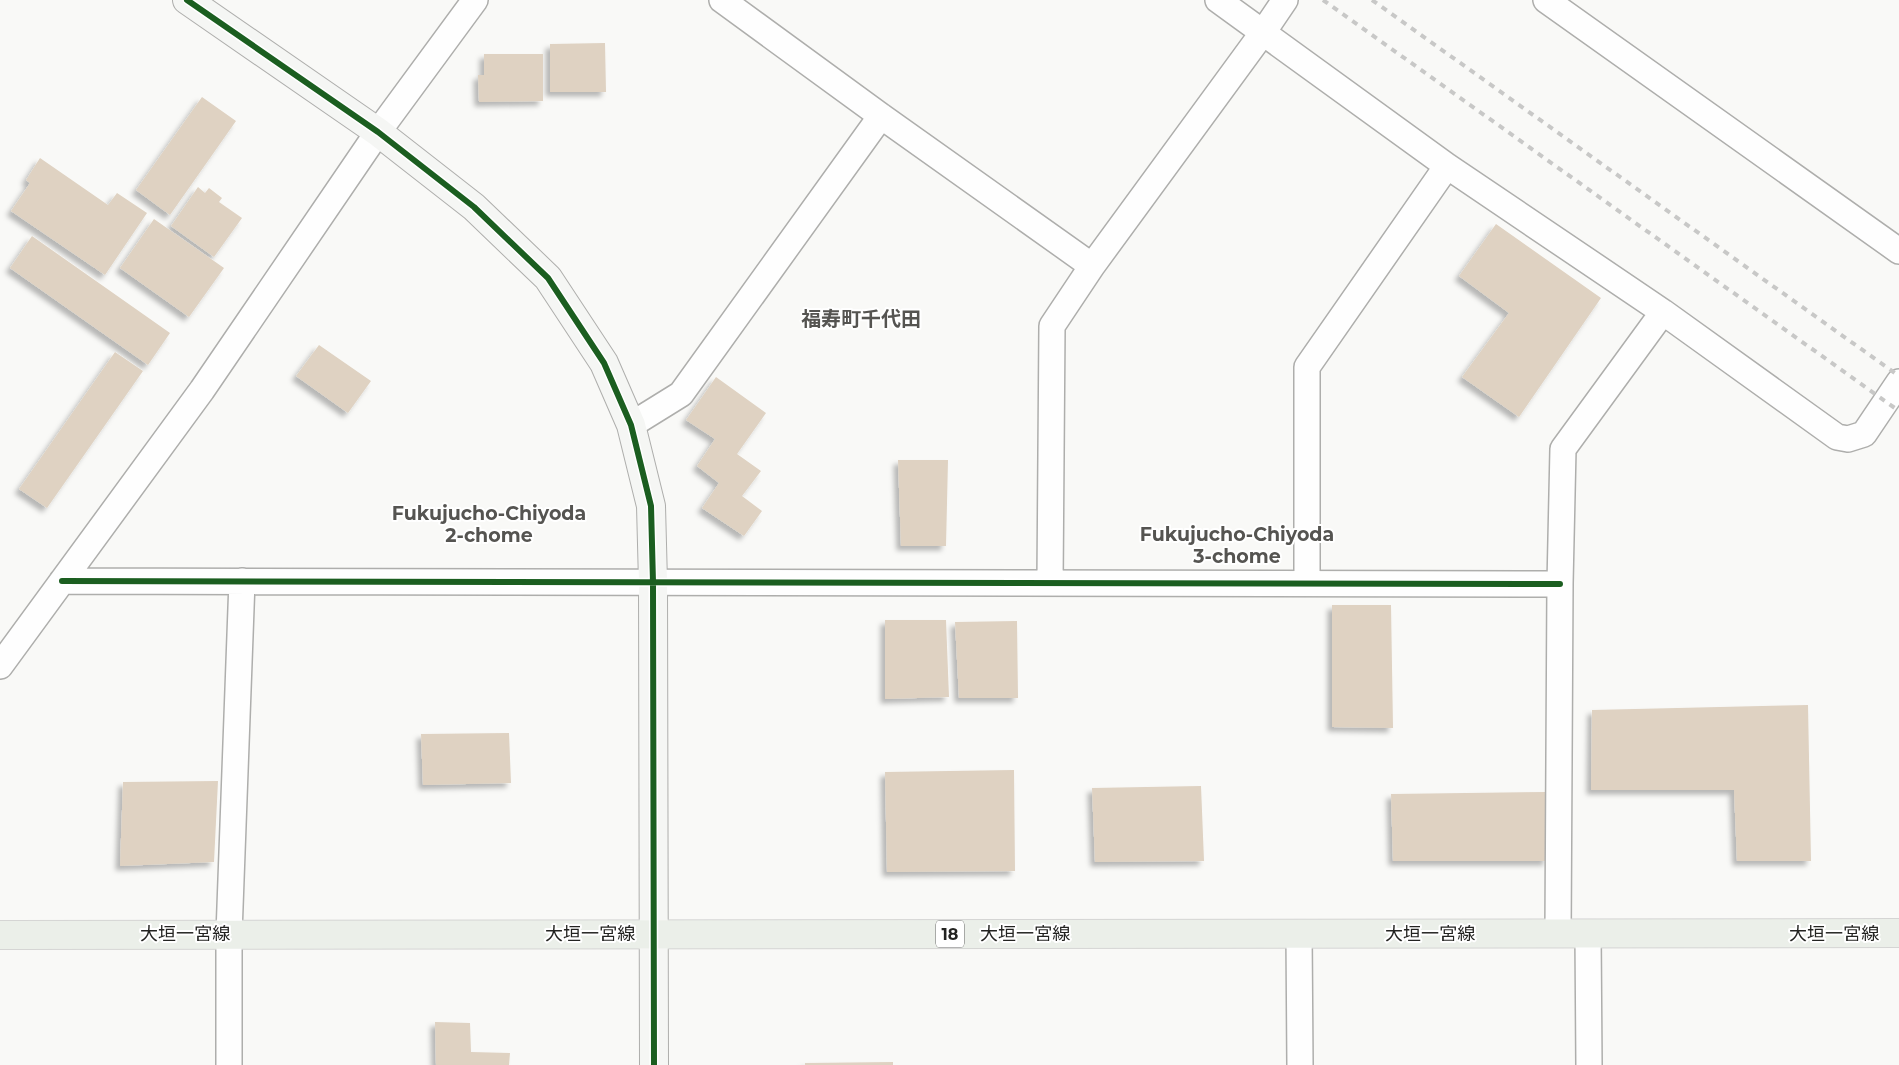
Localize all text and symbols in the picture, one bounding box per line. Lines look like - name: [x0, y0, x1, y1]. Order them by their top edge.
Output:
- district label: 福寿町千代田: [801, 307, 921, 331]
- district label: Fukujucho-Chiyoda 2-chome: [392, 502, 586, 547]
- district label: Fukujucho-Chiyoda 3-chome: [1140, 523, 1334, 568]
- road number: 18: [936, 921, 964, 948]
- street label: 大垣一宮線: [140, 923, 230, 945]
- street label: 大垣一宮線: [545, 923, 635, 945]
- street label: 大垣一宮線: [980, 923, 1070, 945]
- street label: 大垣一宮線: [1385, 923, 1475, 945]
- street label: 大垣一宮線: [1789, 923, 1879, 945]

